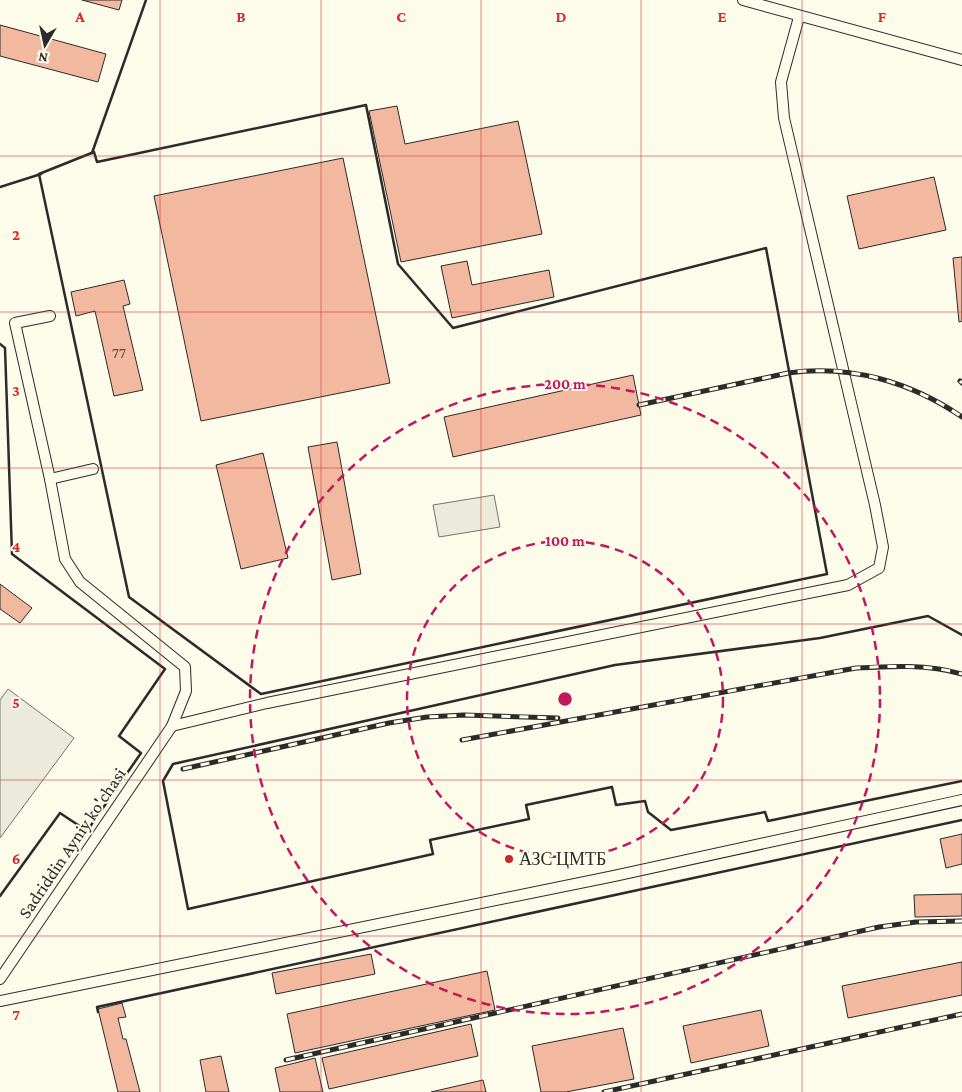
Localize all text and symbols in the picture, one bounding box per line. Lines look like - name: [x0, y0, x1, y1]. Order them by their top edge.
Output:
- text: A: [74, 8, 85, 25]
- text: B: [236, 8, 246, 25]
- text: C: [396, 8, 406, 25]
- text: D: [555, 8, 567, 25]
- text: E: [717, 8, 727, 25]
- text: F: [878, 8, 887, 25]
- north arrow: [20, 20, 70, 70]
- text: N: [37, 49, 49, 66]
- text: 2: [12, 226, 20, 243]
- house number: 77: [112, 345, 126, 361]
- text: 200 m: [544, 376, 586, 392]
- text: 3: [12, 382, 20, 399]
- text: 100 m: [545, 533, 585, 549]
- text: 4: [12, 538, 21, 555]
- centre of rings: [556, 690, 574, 708]
- text: 5: [12, 694, 20, 711]
- street label: Sadriddin Ayniy ko'chasi: [14, 764, 130, 922]
- place label: АЗС ЦМТБ: [519, 849, 606, 869]
- text: 6: [12, 850, 20, 867]
- marker: АЗС ЦМТБ: [503, 853, 515, 865]
- text: 7: [12, 1006, 20, 1023]

